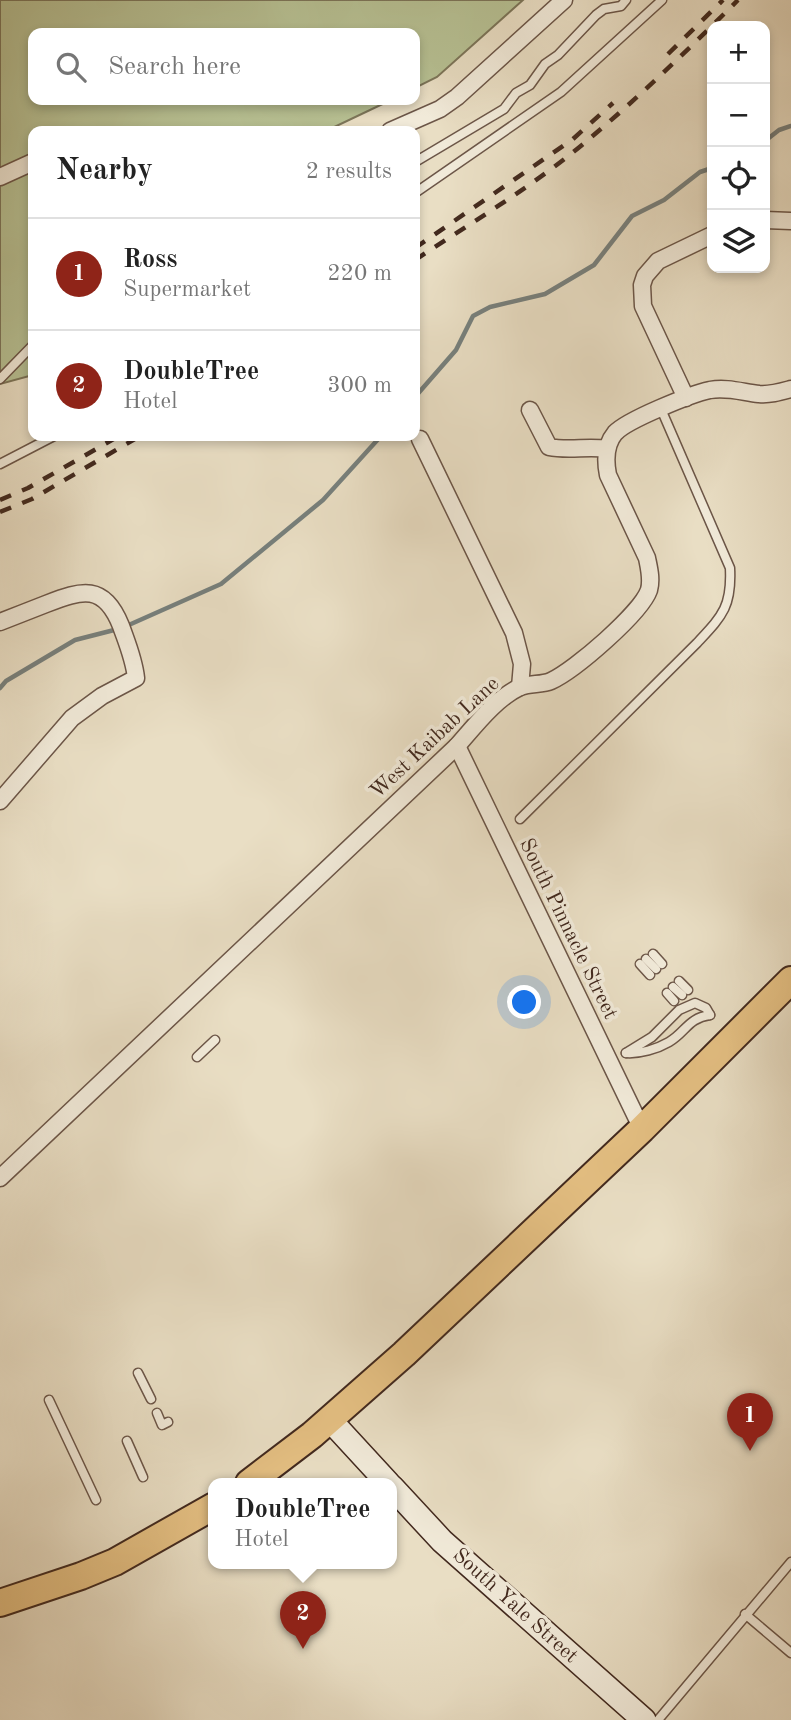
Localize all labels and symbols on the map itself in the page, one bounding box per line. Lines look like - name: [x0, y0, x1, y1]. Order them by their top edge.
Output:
- street label: West Kaibab Lane: [367, 673, 503, 803]
- street label: South Pinnacle Street: [515, 835, 621, 1023]
- your location: [507, 985, 541, 1019]
- pin: 1: [727, 1393, 773, 1451]
- street label: South Yale Street: [448, 1545, 582, 1667]
- pin: 2: [280, 1591, 326, 1649]

